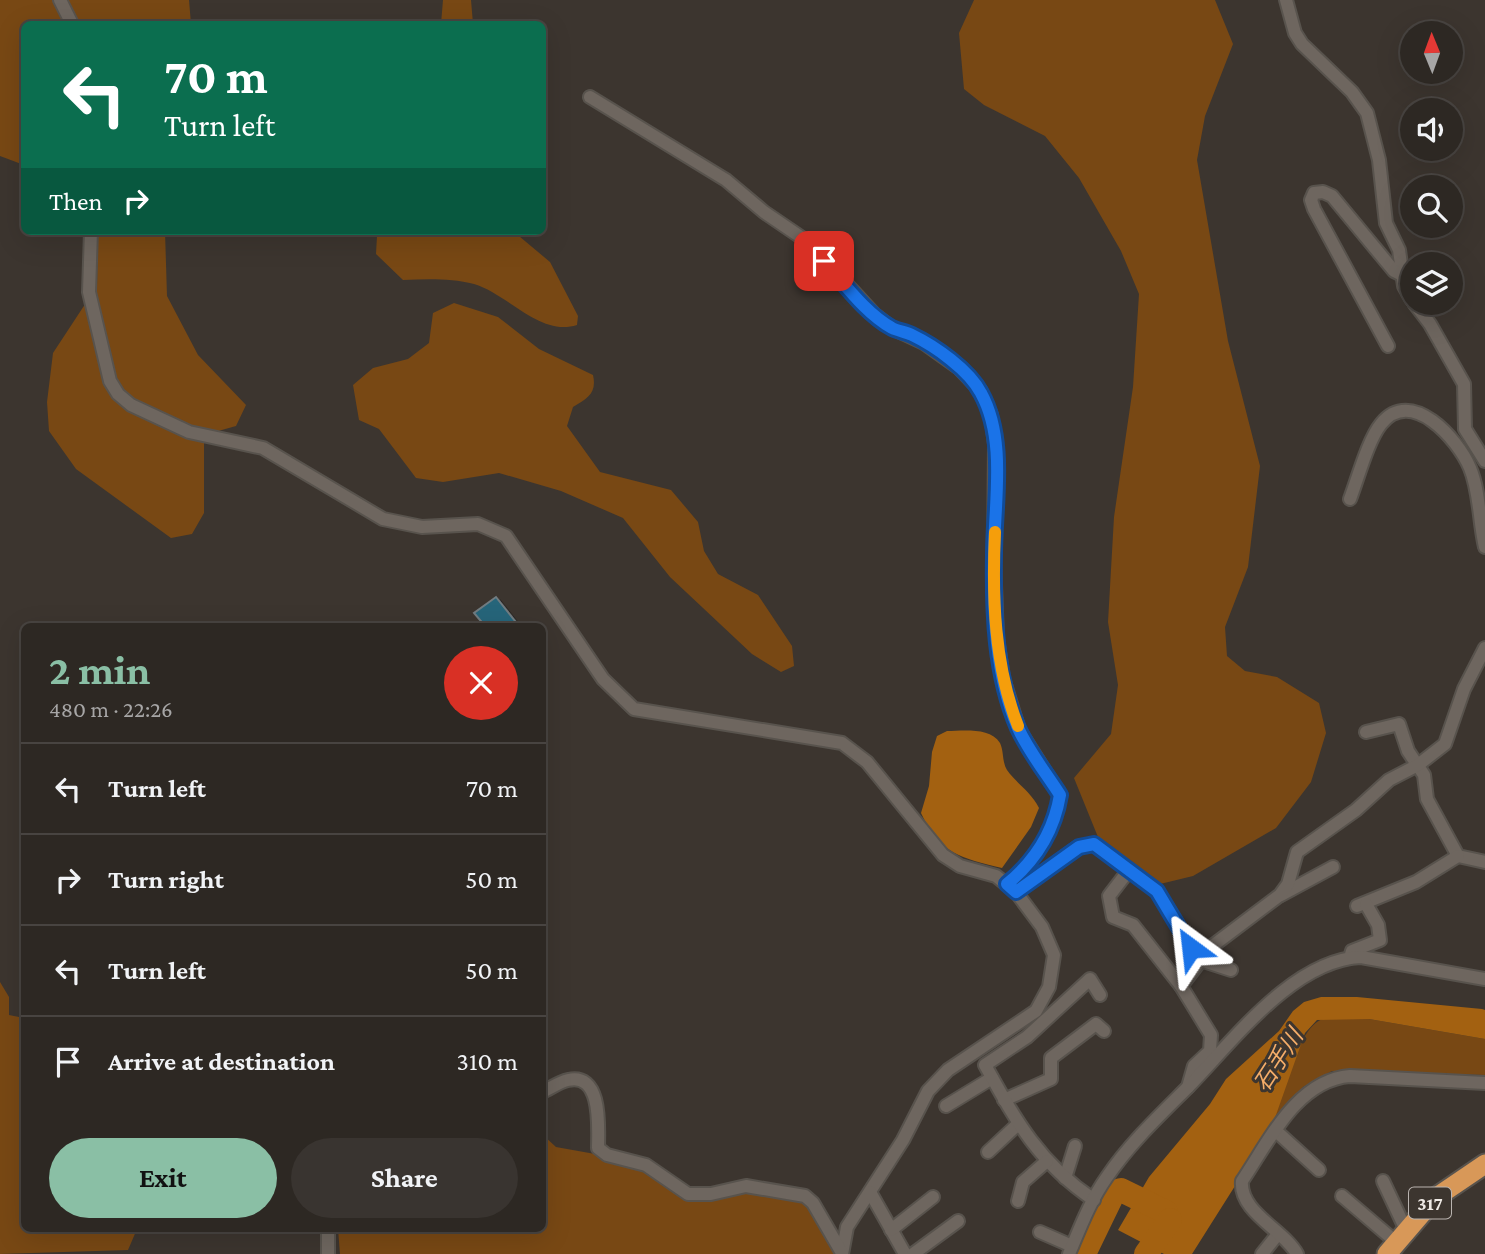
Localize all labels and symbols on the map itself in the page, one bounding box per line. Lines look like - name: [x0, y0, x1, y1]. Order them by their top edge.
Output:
- north arrow: [1400, 21, 1463, 84]
- pin: [794, 231, 854, 291]
- position arrow: [1154, 911, 1228, 985]
- water label: 石手川: [1248, 1021, 1309, 1096]
- road number: 317: [1409, 1188, 1451, 1218]

